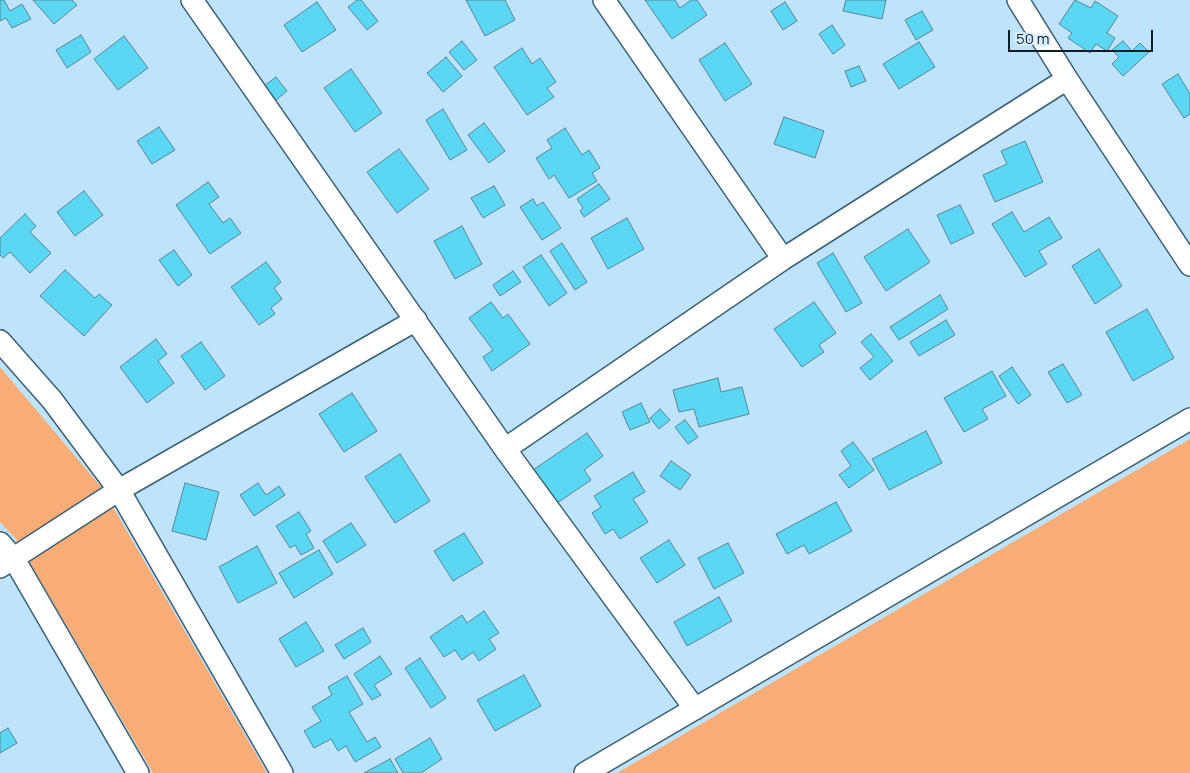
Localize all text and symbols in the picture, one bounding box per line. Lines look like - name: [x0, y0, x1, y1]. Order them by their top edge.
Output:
- scale bar: [1010, 20, 1155, 52]
- text: 50 m: [1016, 28, 1050, 49]

